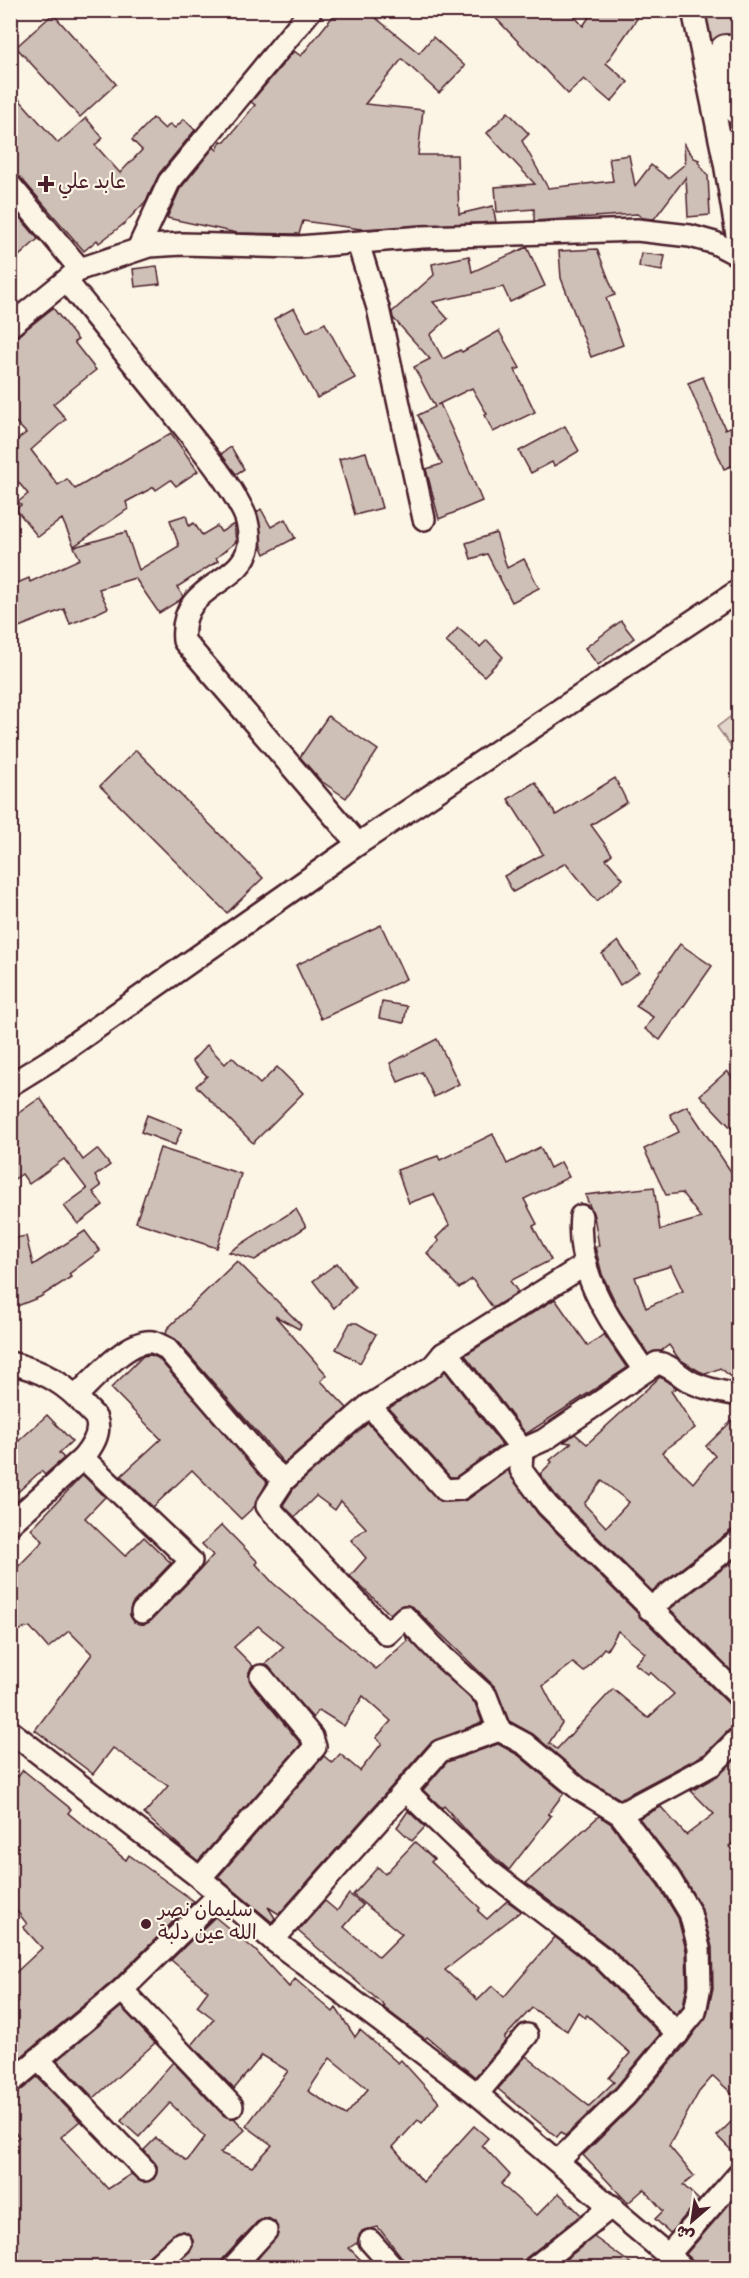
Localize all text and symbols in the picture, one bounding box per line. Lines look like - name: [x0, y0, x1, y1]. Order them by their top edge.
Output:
- place label: عابد علي: [58, 172, 126, 199]
- marker: عابد علي: [39, 177, 53, 191]
- place label: سليمان نصر الله عين دلبة: [156, 1900, 257, 1947]
- marker: سليمان نصر الله عين دلبة: [139, 1917, 153, 1931]
- north arrow: [662, 2191, 722, 2251]
- text: ش: [674, 2218, 699, 2244]

